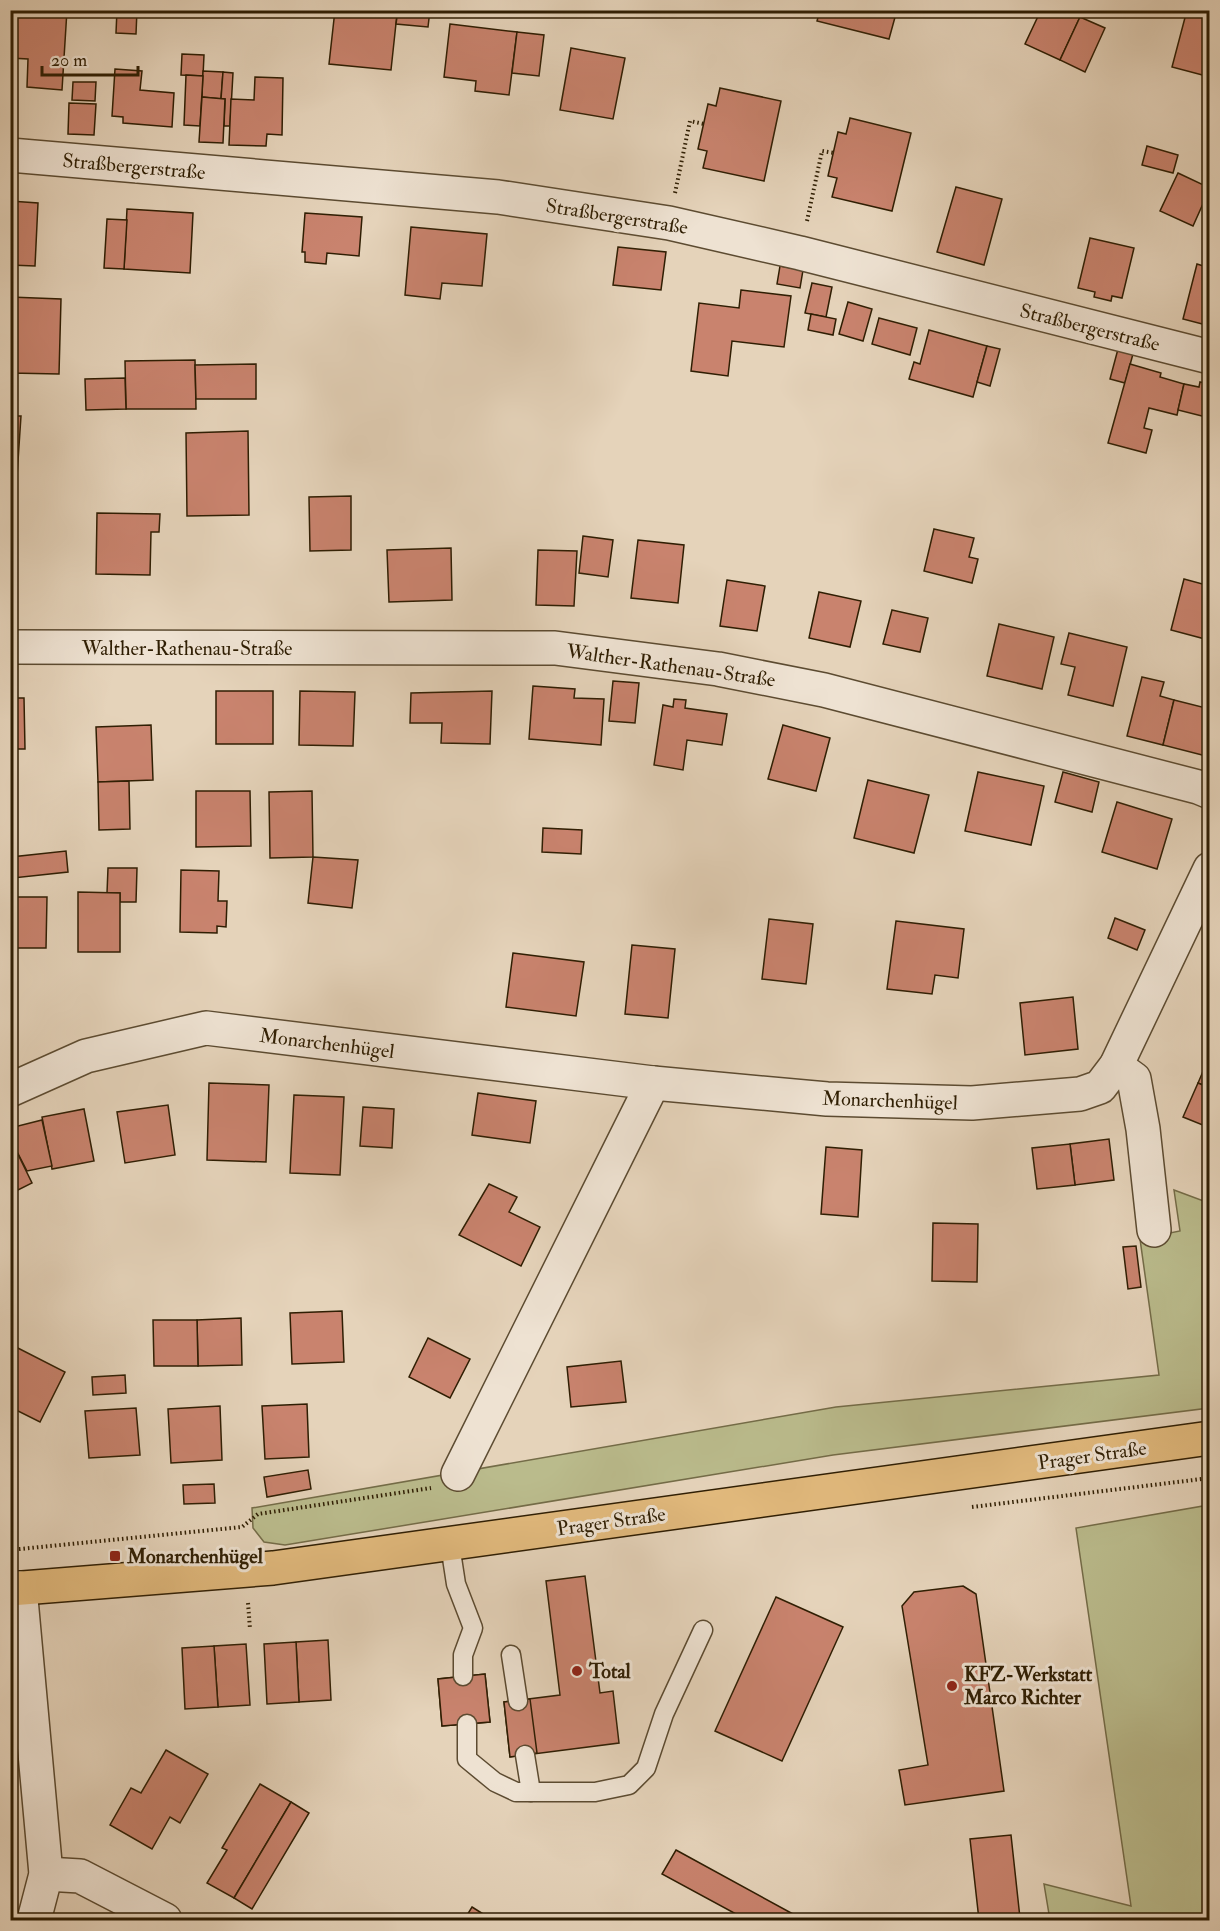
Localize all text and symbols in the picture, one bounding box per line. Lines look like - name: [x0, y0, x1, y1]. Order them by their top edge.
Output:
- scale bar: [42, 39, 138, 77]
- text: 20 m: [51, 49, 87, 72]
- street label: Straßbergerstraße: [61, 148, 206, 185]
- street label: Straßbergerstraße: [544, 193, 690, 240]
- street label: Straßbergerstraße: [1017, 298, 1162, 357]
- street label: Walther-Rathenau-Straße: [81, 636, 292, 661]
- street label: Walther-Rathenau-Straße: [564, 638, 777, 693]
- street label: Monarchenhügel: [258, 1023, 396, 1064]
- street label: Monarchenhügel: [822, 1086, 958, 1115]
- street label: Prager Straße: [1036, 1435, 1148, 1475]
- street label: Prager Straße: [555, 1501, 667, 1541]
- place label: Monarchenhügel: [126, 1544, 264, 1570]
- marker: Monarchenhügel: [108, 1549, 122, 1563]
- place label: Total: [588, 1659, 632, 1684]
- place label: KFZ-Werkstatt Marco Richter: [963, 1662, 1093, 1710]
- marker: Total: [570, 1664, 584, 1678]
- marker: KFZ-Werkstatt Marco Richter: [945, 1679, 959, 1693]

